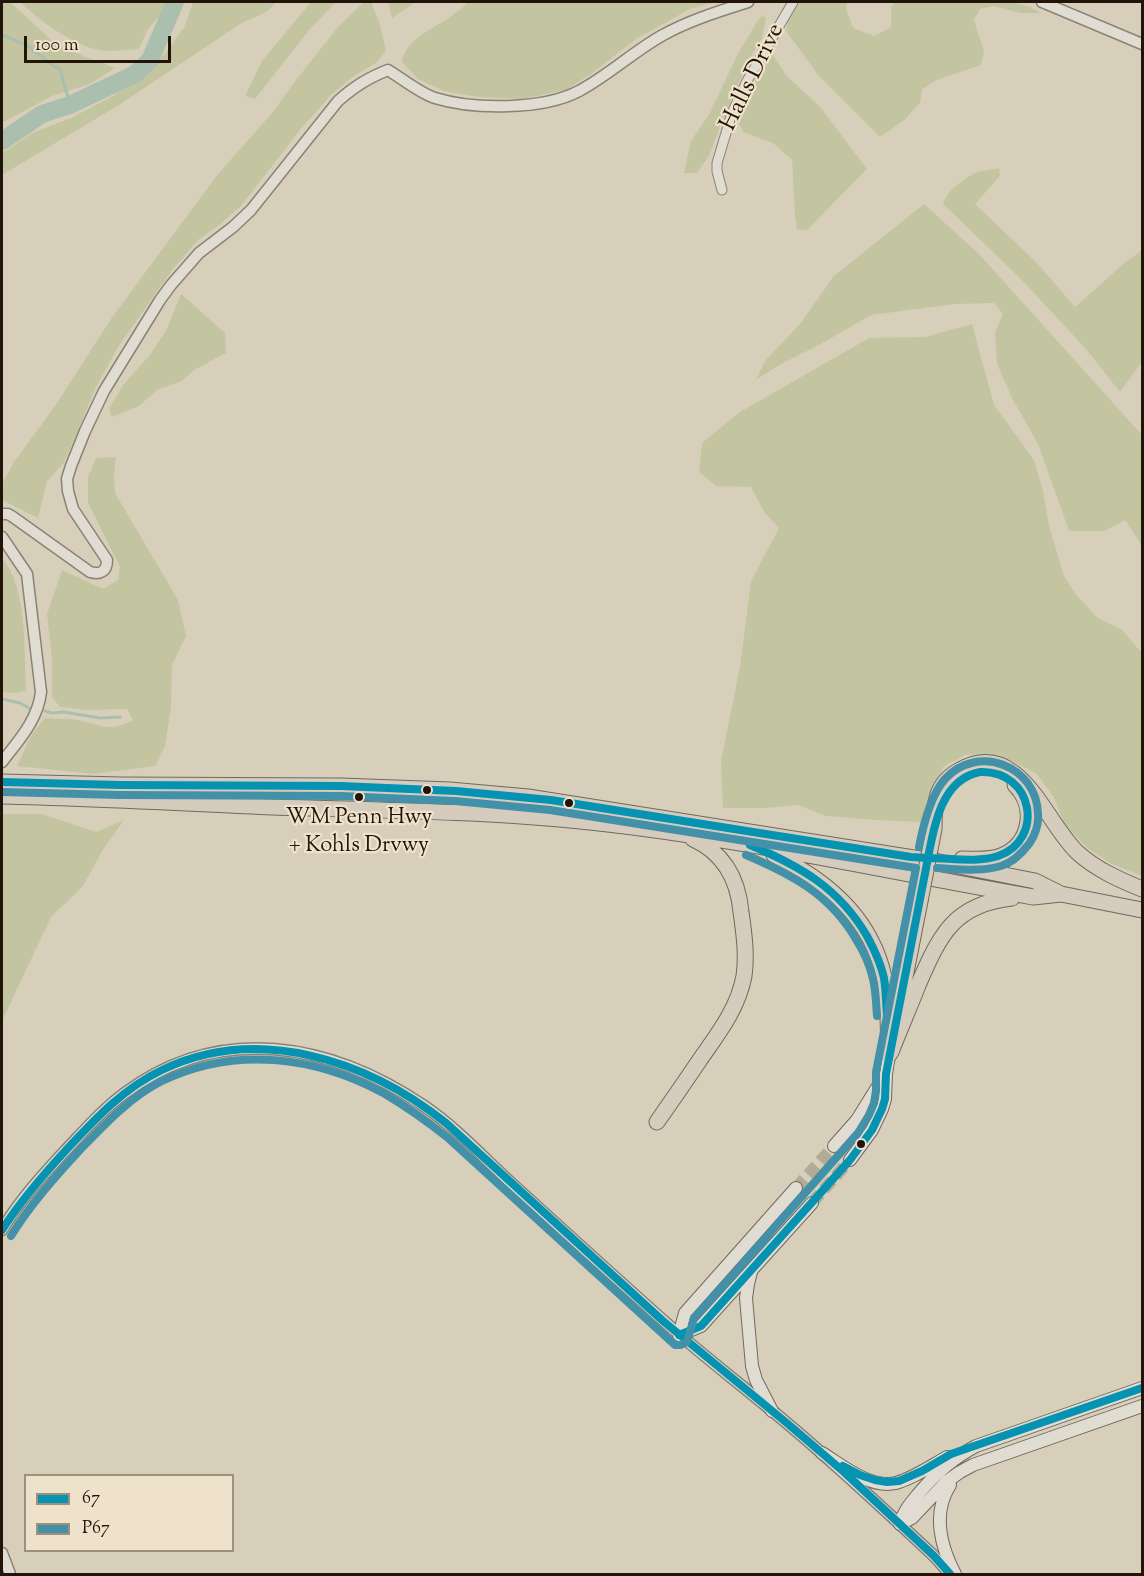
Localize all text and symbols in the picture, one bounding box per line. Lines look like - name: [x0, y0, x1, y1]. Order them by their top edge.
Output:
- street label: Halls Drive: [716, 20, 792, 136]
- scale bar: [27, 24, 174, 62]
- text: 100 m: [35, 33, 79, 59]
- unlabelled marker: [421, 784, 433, 796]
- marker: WM Penn Hwy + Kohls Drvwy: [353, 791, 365, 803]
- unlabelled marker: [563, 797, 575, 809]
- place label: WM Penn Hwy + Kohls Drvwy: [286, 806, 432, 858]
- unlabelled marker: [855, 1138, 867, 1150]
- legend: [24, 1474, 234, 1552]
- text: 67: [82, 1486, 100, 1512]
- text: P67: [82, 1516, 110, 1542]

